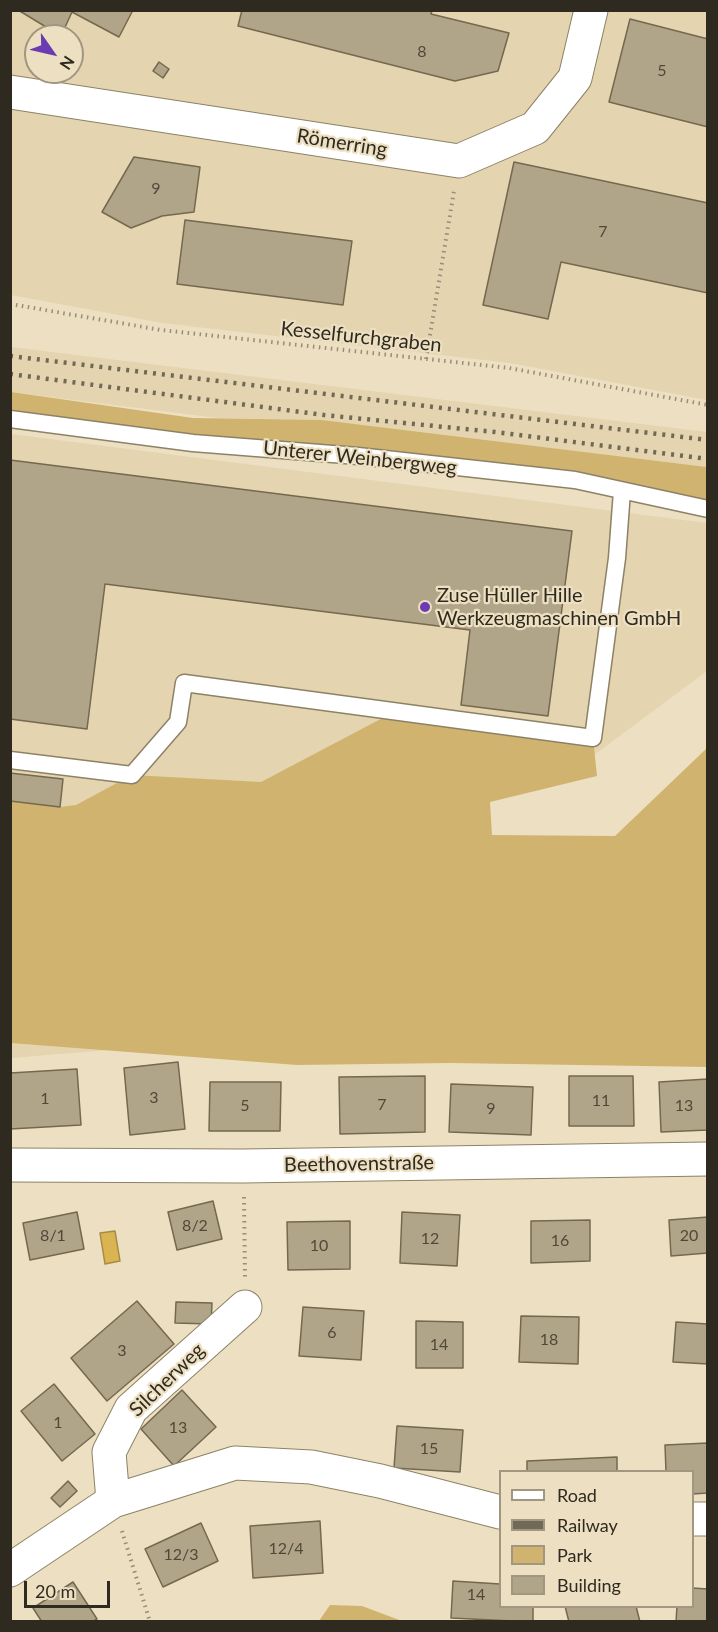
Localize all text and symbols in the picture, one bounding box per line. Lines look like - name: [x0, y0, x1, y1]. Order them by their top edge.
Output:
- north arrow: [24, 24, 84, 84]
- house number: 8: [417, 42, 427, 62]
- text: N: [56, 53, 79, 74]
- house number: 5: [657, 61, 667, 81]
- street label: Römerring: [295, 124, 389, 162]
- house number: 9: [151, 179, 161, 199]
- house number: 7: [598, 222, 608, 242]
- street label: Kesselfurchgraben: [279, 317, 443, 357]
- street label: Unterer Weinbergweg: [262, 436, 458, 480]
- place label: Zuse Hüller Hille Werkzeugmaschinen GmbH: [437, 584, 681, 631]
- marker: Zuse Hüller Hille Werkzeugmaschinen GmbH: [418, 600, 432, 614]
- house number: 3: [149, 1088, 159, 1108]
- house number: 1: [40, 1089, 50, 1109]
- house number: 11: [592, 1091, 610, 1111]
- house number: 7: [377, 1095, 387, 1115]
- house number: 5: [240, 1096, 250, 1116]
- house number: 13: [675, 1096, 693, 1116]
- house number: 9: [486, 1099, 496, 1119]
- street label: Beethovenstraße: [284, 1151, 434, 1177]
- house number: 8/2: [182, 1216, 208, 1236]
- house number: 8/1: [40, 1226, 66, 1246]
- house number: 20: [680, 1226, 698, 1246]
- house number: 12: [421, 1229, 439, 1249]
- house number: 16: [551, 1231, 569, 1251]
- house number: 10: [310, 1236, 328, 1256]
- house number: 6: [327, 1323, 337, 1343]
- house number: 18: [540, 1330, 558, 1350]
- house number: 14: [430, 1335, 448, 1355]
- street label: Silcherweg: [124, 1338, 210, 1422]
- house number: 3: [117, 1341, 127, 1361]
- house number: 1: [53, 1413, 63, 1433]
- house number: 13: [169, 1418, 187, 1438]
- house number: 15: [420, 1439, 438, 1459]
- legend: [499, 1470, 694, 1608]
- text: Road: [557, 1484, 597, 1506]
- text: Railway: [557, 1514, 618, 1536]
- house number: 12/4: [268, 1539, 304, 1559]
- text: Park: [557, 1544, 592, 1566]
- house number: 12/3: [163, 1545, 199, 1565]
- scale bar: [27, 1569, 112, 1607]
- text: Building: [557, 1574, 621, 1596]
- text: 20 m: [35, 1580, 75, 1602]
- house number: 14: [467, 1585, 485, 1605]

